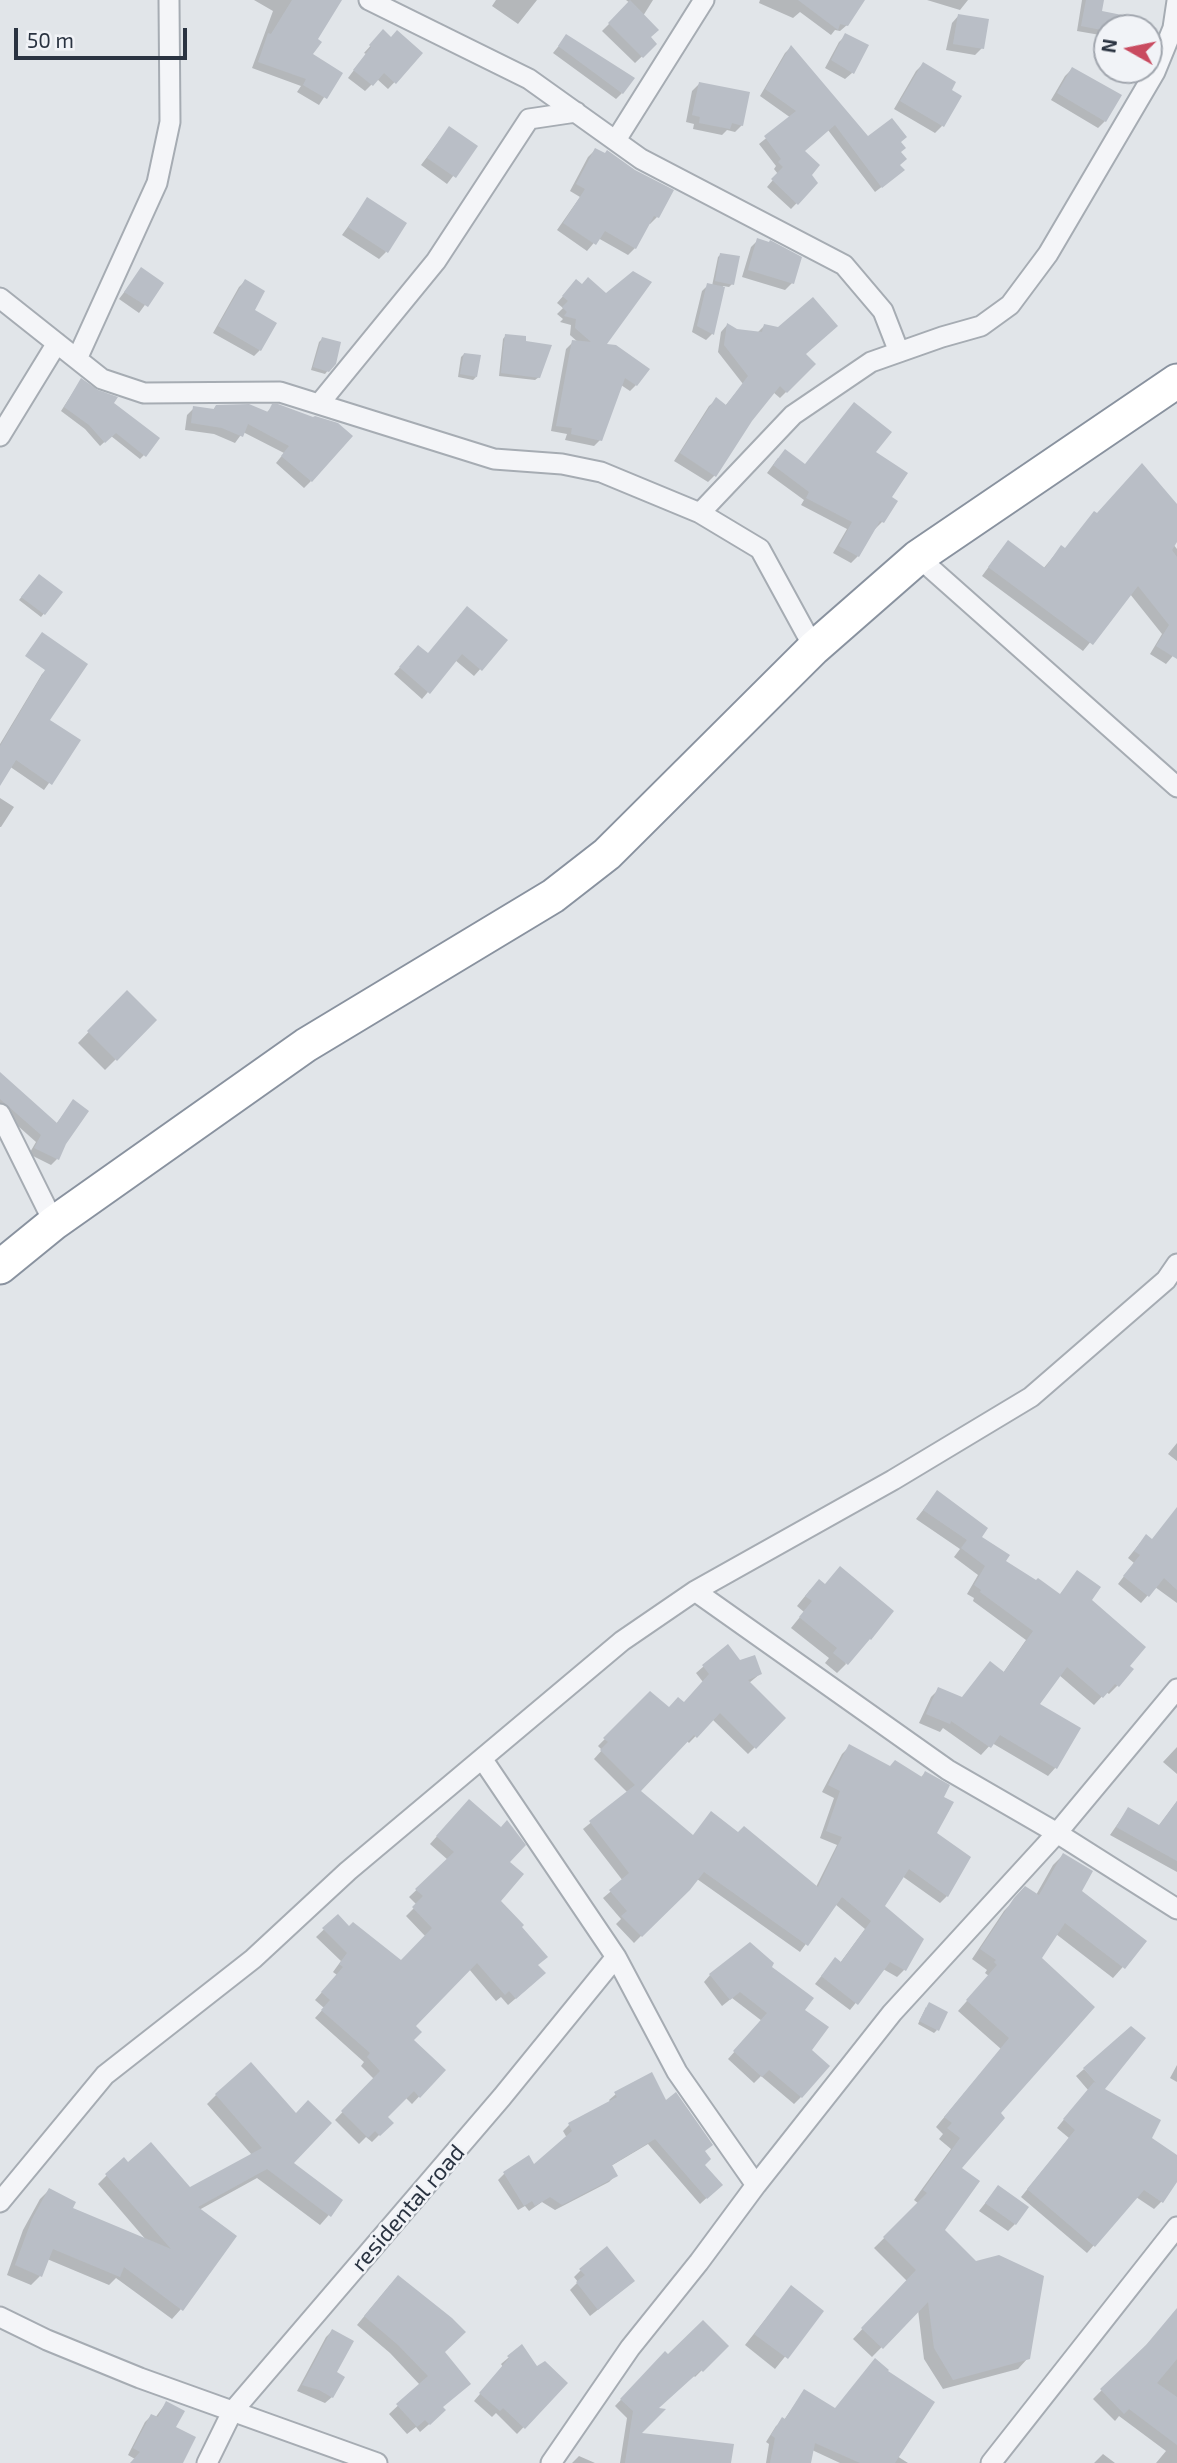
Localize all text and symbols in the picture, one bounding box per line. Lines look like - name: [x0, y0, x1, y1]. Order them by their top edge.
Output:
- scale bar: [18, 14, 191, 58]
- north arrow: [1093, 14, 1163, 84]
- text: 50 m: [27, 27, 74, 52]
- text: N: [1096, 37, 1121, 55]
- street label: residental road: [346, 2139, 470, 2277]

